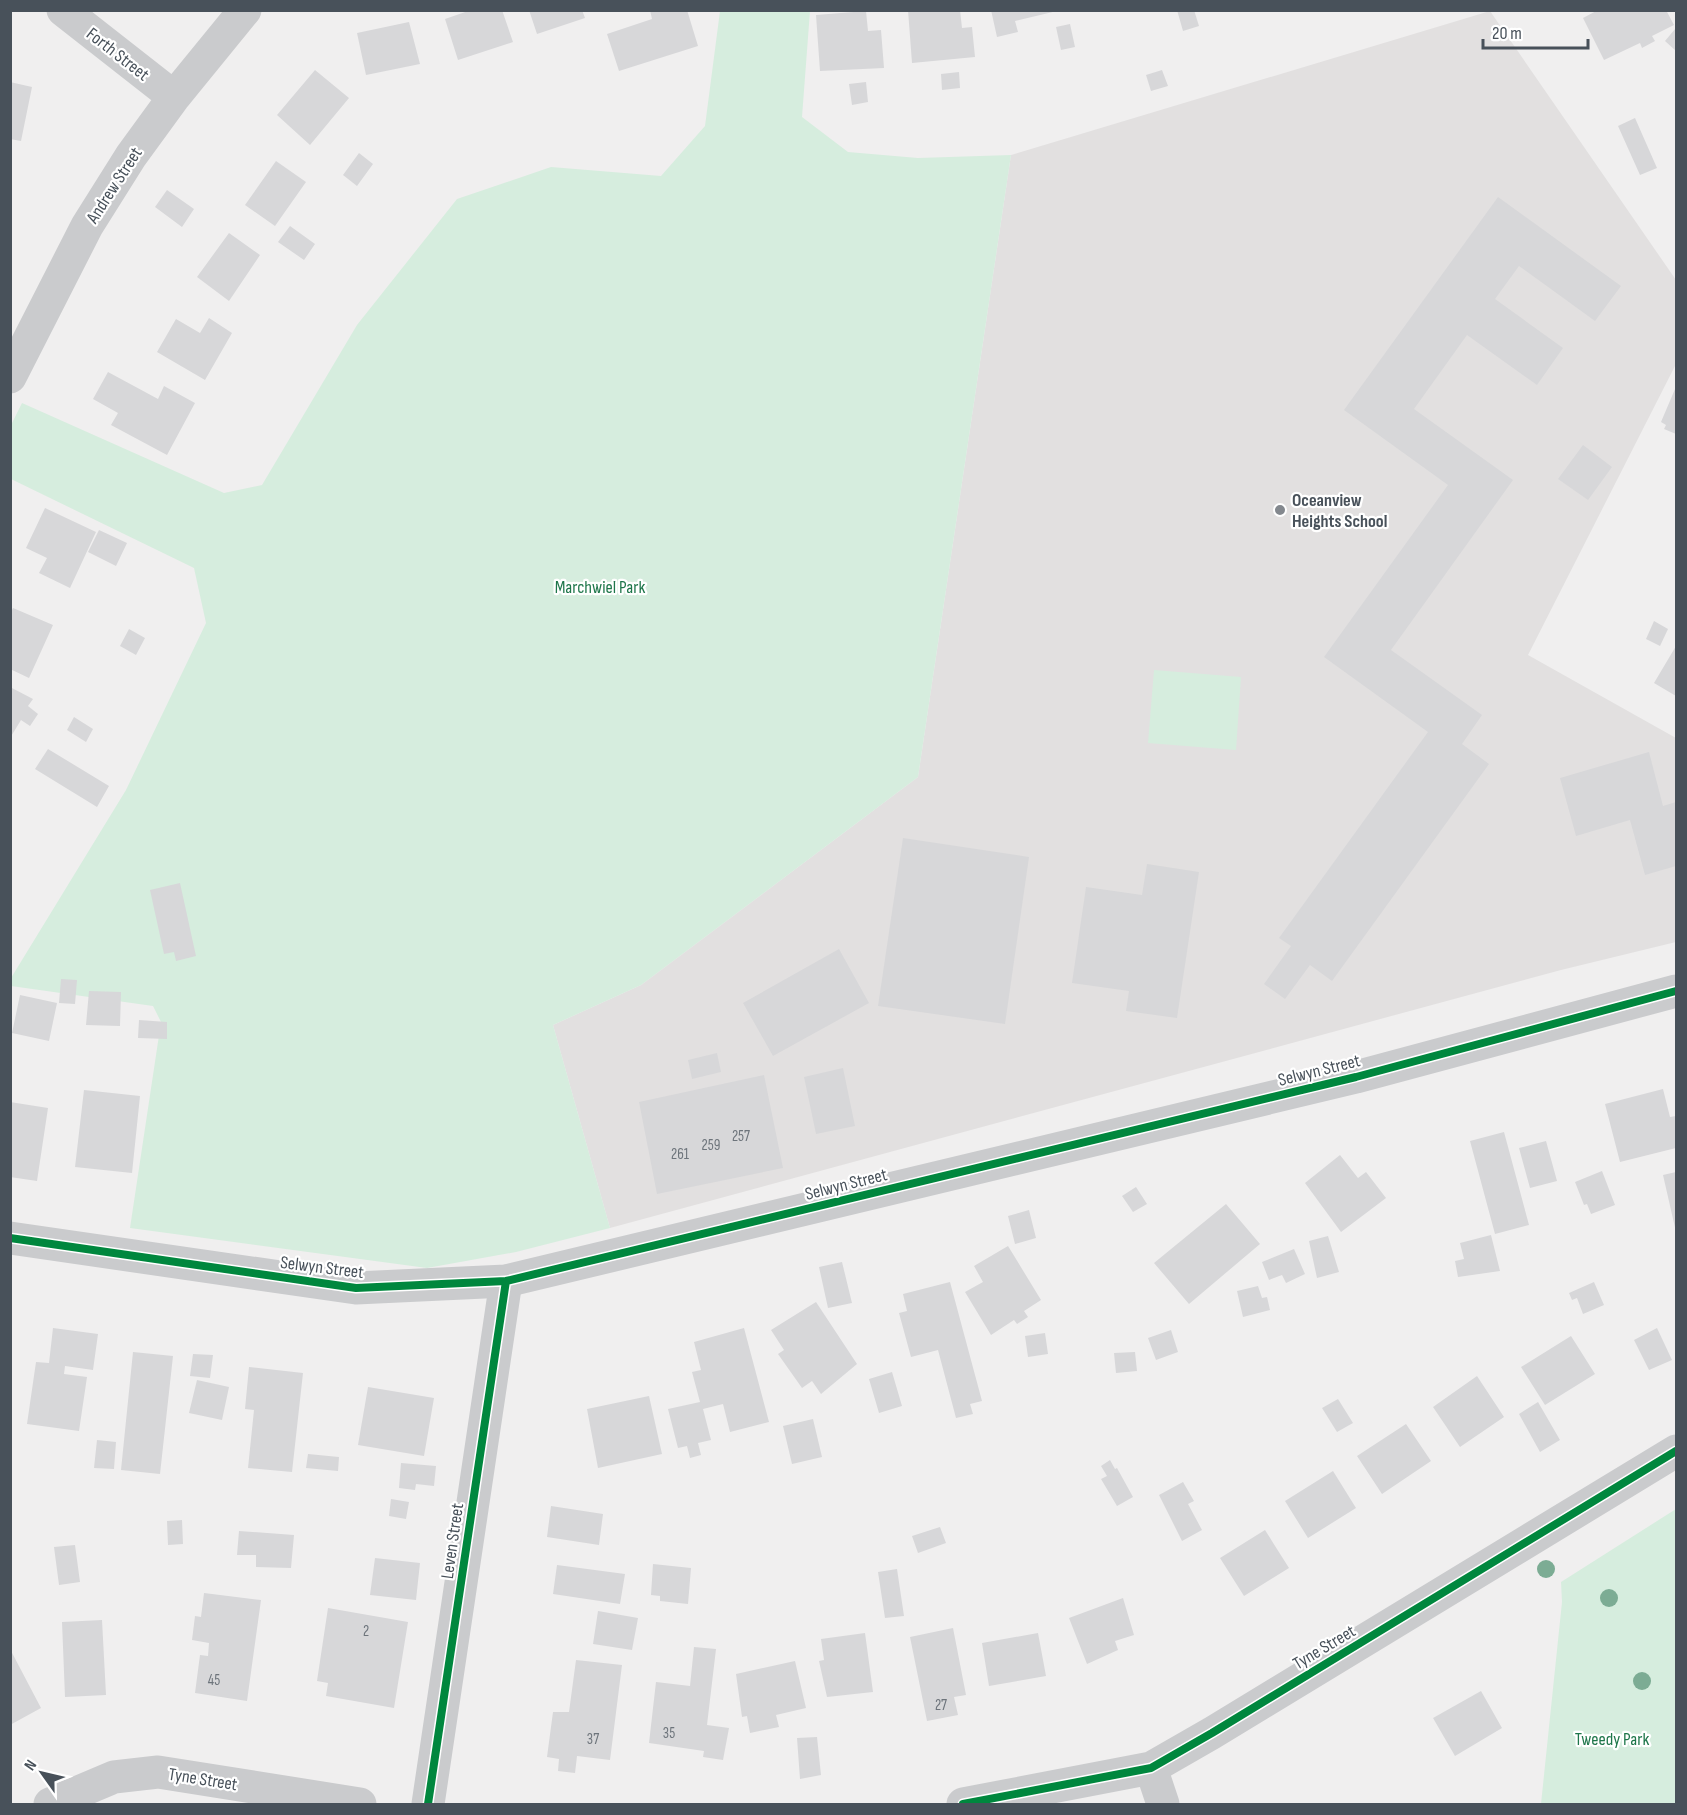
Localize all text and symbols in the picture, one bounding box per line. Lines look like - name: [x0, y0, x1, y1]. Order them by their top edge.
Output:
- scale bar: [1483, 12, 1588, 50]
- text: 20 m: [1492, 23, 1522, 44]
- street label: Forth Street: [82, 24, 153, 86]
- street label: Andrew Street: [82, 143, 147, 228]
- place label: Oceanview Heights School: [1292, 490, 1387, 532]
- marker: Oceanview Heights School: [1273, 503, 1287, 517]
- park label: Marchwiel Park: [555, 577, 645, 598]
- street label: Selwyn Street: [1276, 1050, 1363, 1091]
- house number: 257: [732, 1127, 750, 1146]
- house number: 259: [702, 1136, 720, 1155]
- house number: 261: [671, 1145, 690, 1164]
- street label: Selwyn Street: [803, 1164, 890, 1205]
- street label: Selwyn Street: [279, 1252, 365, 1283]
- street label: Leven Street: [437, 1501, 468, 1580]
- street label: Tyne Street: [1289, 1620, 1360, 1674]
- house number: 2: [363, 1622, 369, 1641]
- house number: 45: [208, 1671, 220, 1690]
- house number: 27: [935, 1696, 947, 1715]
- house number: 35: [663, 1724, 675, 1743]
- park label: Tweedy Park: [1575, 1729, 1649, 1750]
- house number: 37: [587, 1730, 599, 1749]
- north arrow: [12, 1743, 72, 1803]
- text: N: [21, 1757, 41, 1774]
- street label: Tyne Street: [167, 1764, 239, 1795]

